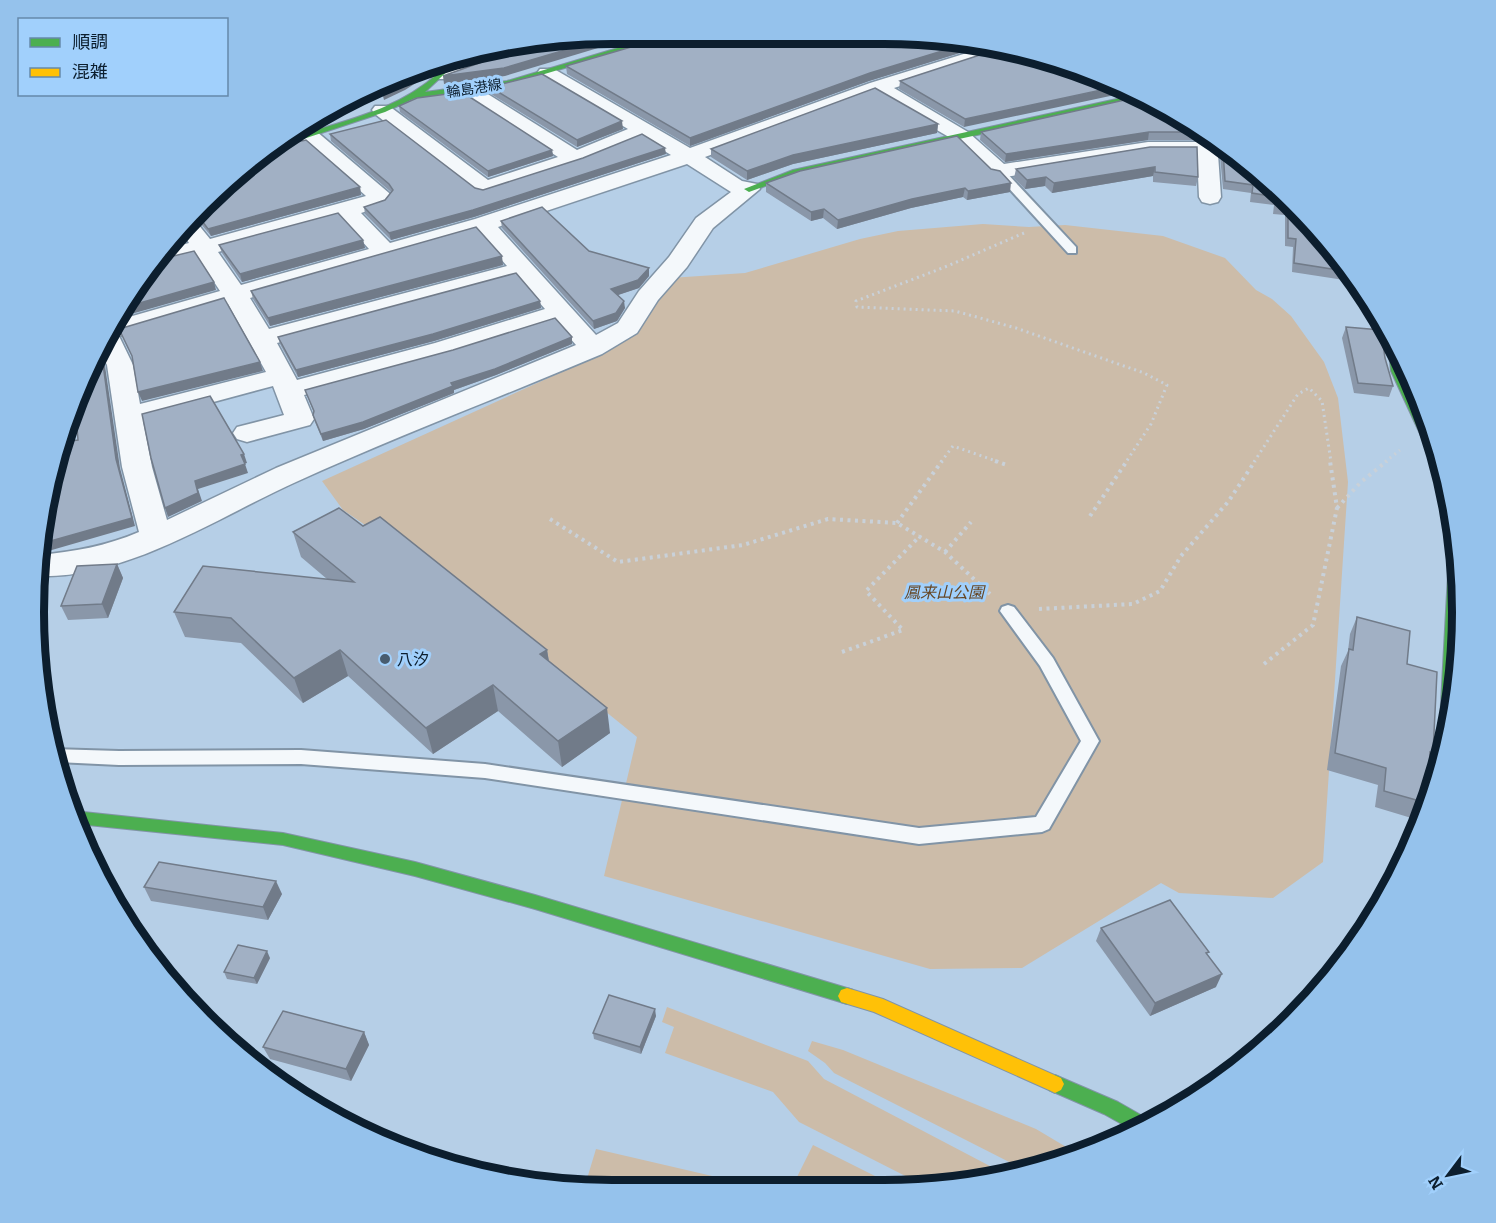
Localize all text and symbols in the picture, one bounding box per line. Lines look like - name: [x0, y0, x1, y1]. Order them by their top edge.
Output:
- legend: [18, 18, 228, 96]
- text: 順調: [72, 31, 108, 53]
- text: 混雑: [72, 61, 108, 83]
- street label: 輪島港線: [445, 76, 503, 101]
- park label: 鳳来山公園: [904, 583, 986, 602]
- place label: 八汐: [397, 650, 429, 669]
- marker: 八汐: [378, 652, 392, 666]
- north arrow: [1418, 1145, 1478, 1205]
- text: N: [1424, 1172, 1447, 1193]

